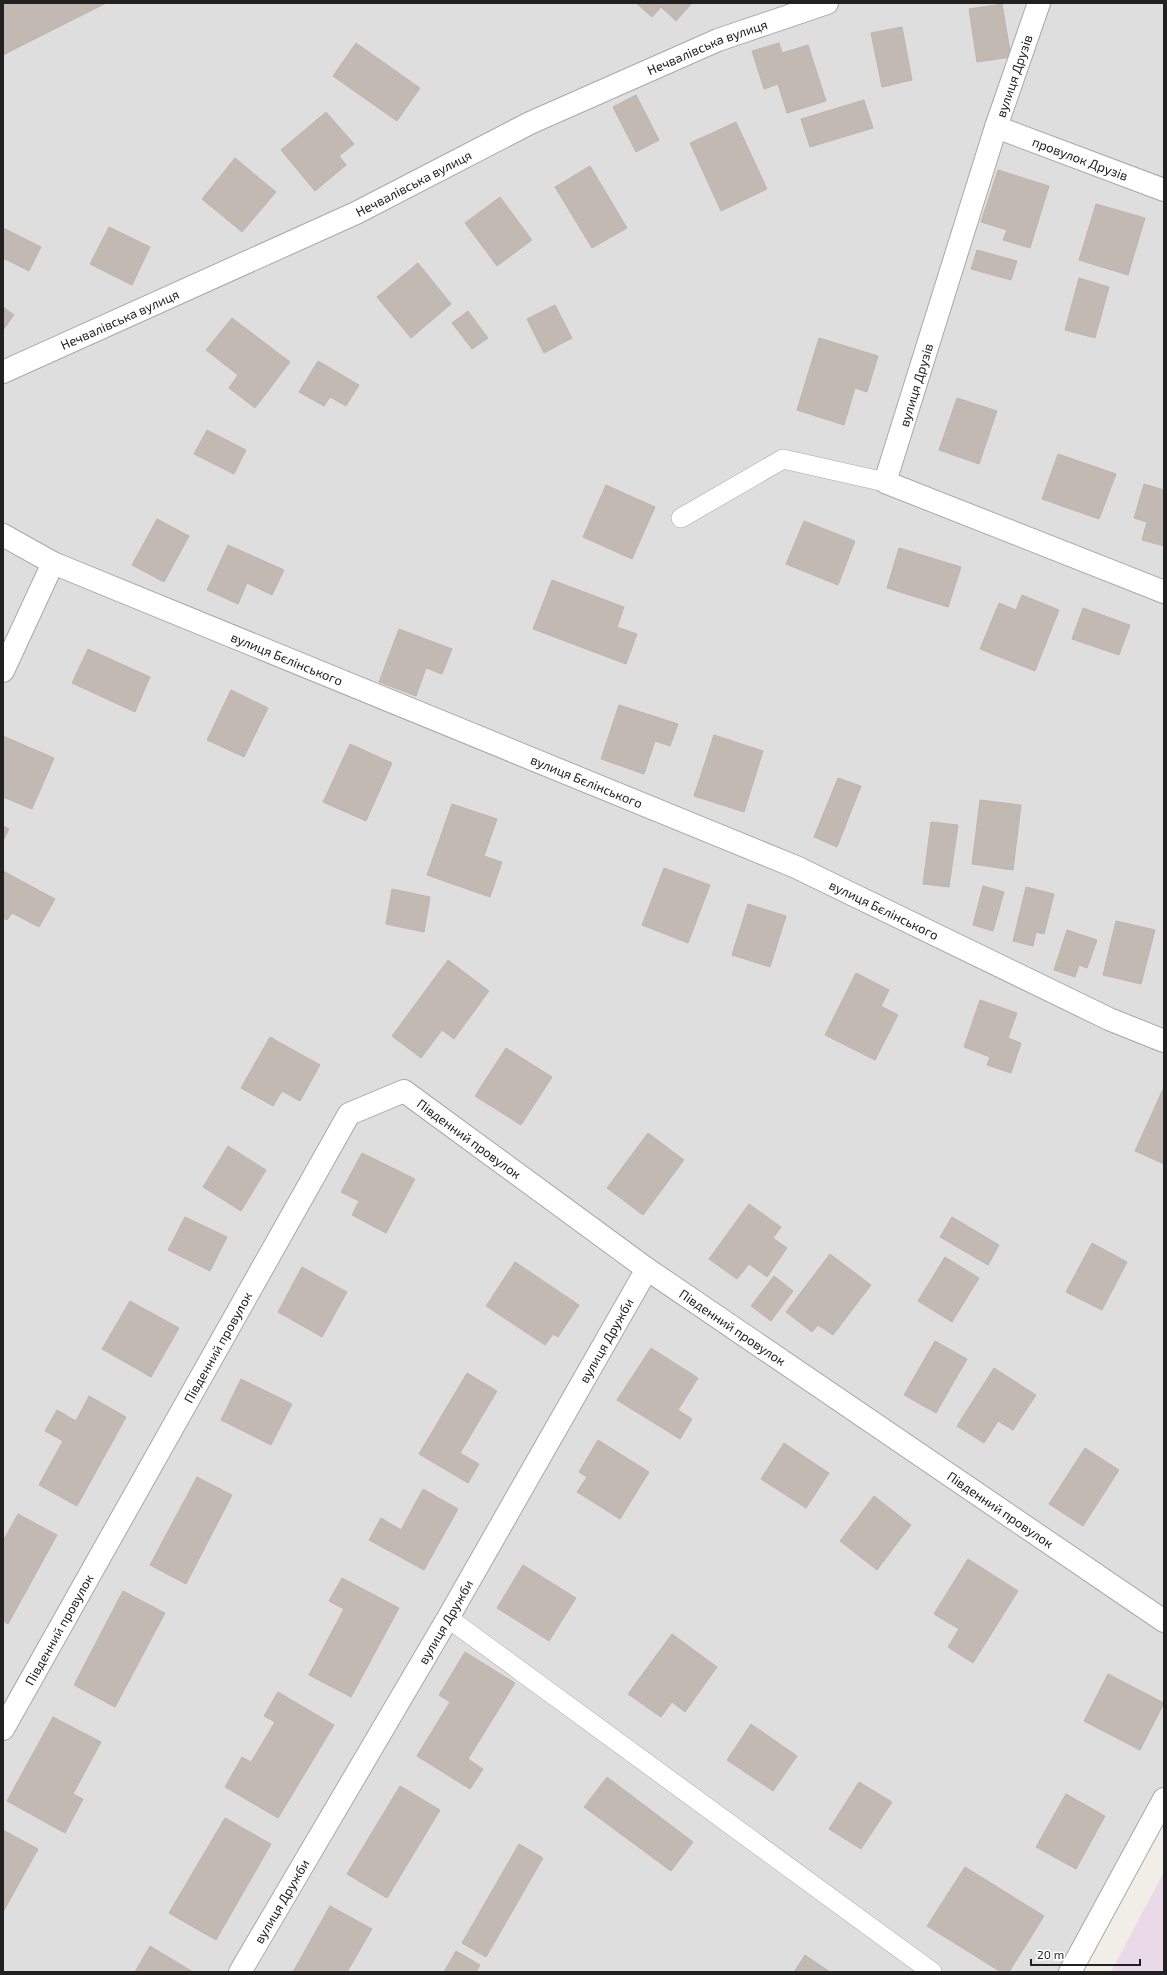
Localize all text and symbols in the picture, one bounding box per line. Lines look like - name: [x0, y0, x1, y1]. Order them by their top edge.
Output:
- street label: Нечвалівська вулиця: [645, 16, 769, 78]
- street label: вулиця Друзів: [992, 32, 1036, 120]
- street label: провулок Друзів: [1030, 133, 1130, 184]
- street label: Нечвалівська вулиця: [353, 147, 474, 220]
- street label: Нечвалівська вулиця: [58, 286, 182, 353]
- street label: вулиця Друзів: [896, 341, 936, 429]
- street label: вулиця Бєлінського: [228, 629, 345, 689]
- street label: вулиця Бєлінського: [528, 751, 645, 811]
- street label: вулиця Бєлінського: [827, 876, 941, 943]
- street label: Південний провулок: [414, 1095, 524, 1182]
- street label: Південний провулок: [676, 1285, 789, 1369]
- street label: Південний провулок: [180, 1289, 255, 1406]
- street label: вулиця Дружби: [576, 1295, 637, 1386]
- street label: Південний провулок: [944, 1468, 1057, 1551]
- street label: Південний провулок: [21, 1571, 97, 1688]
- street label: вулиця Дружби: [415, 1577, 476, 1667]
- street label: вулиця Дружби: [251, 1856, 313, 1946]
- scale bar: [1031, 1941, 1140, 1967]
- text: 20 m: [1037, 1947, 1064, 1961]

